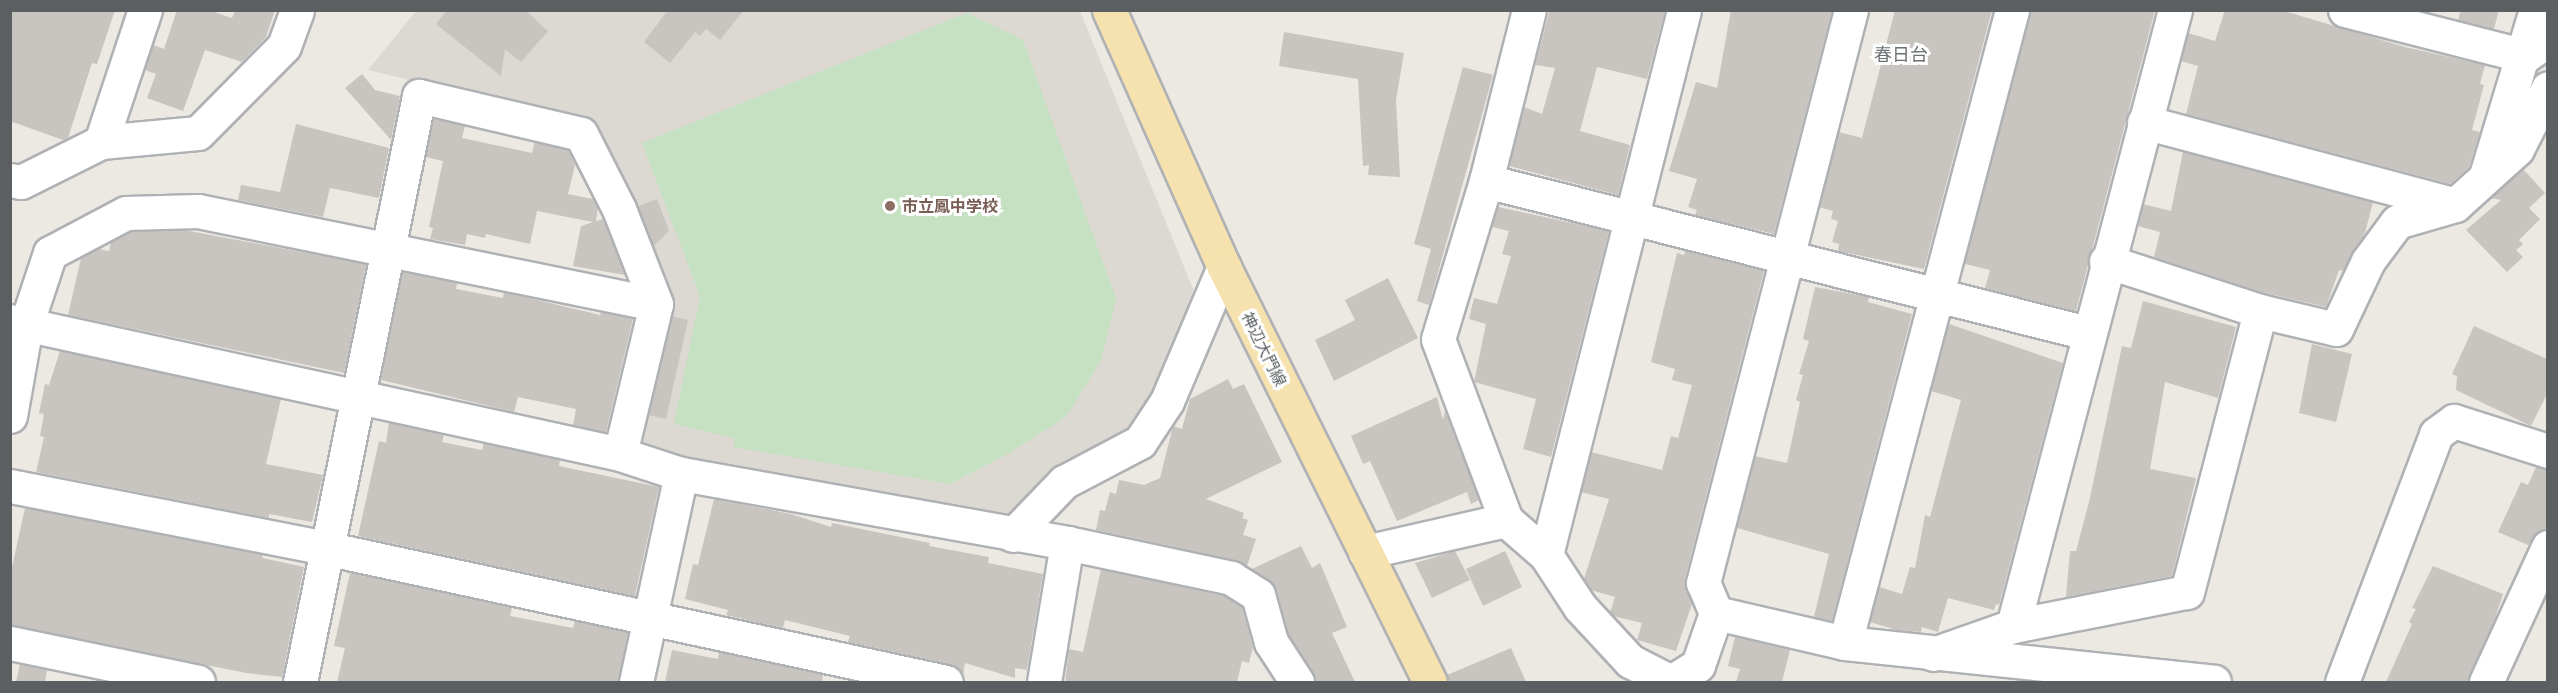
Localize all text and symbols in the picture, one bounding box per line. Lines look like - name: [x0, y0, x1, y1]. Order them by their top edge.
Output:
- district label: 春日台: [1874, 44, 1928, 66]
- place label: 市立鳳中学校: [902, 196, 998, 216]
- marker: 市立鳳中学校: [883, 199, 897, 213]
- street label: 神辺大門線: [1238, 309, 1290, 389]

